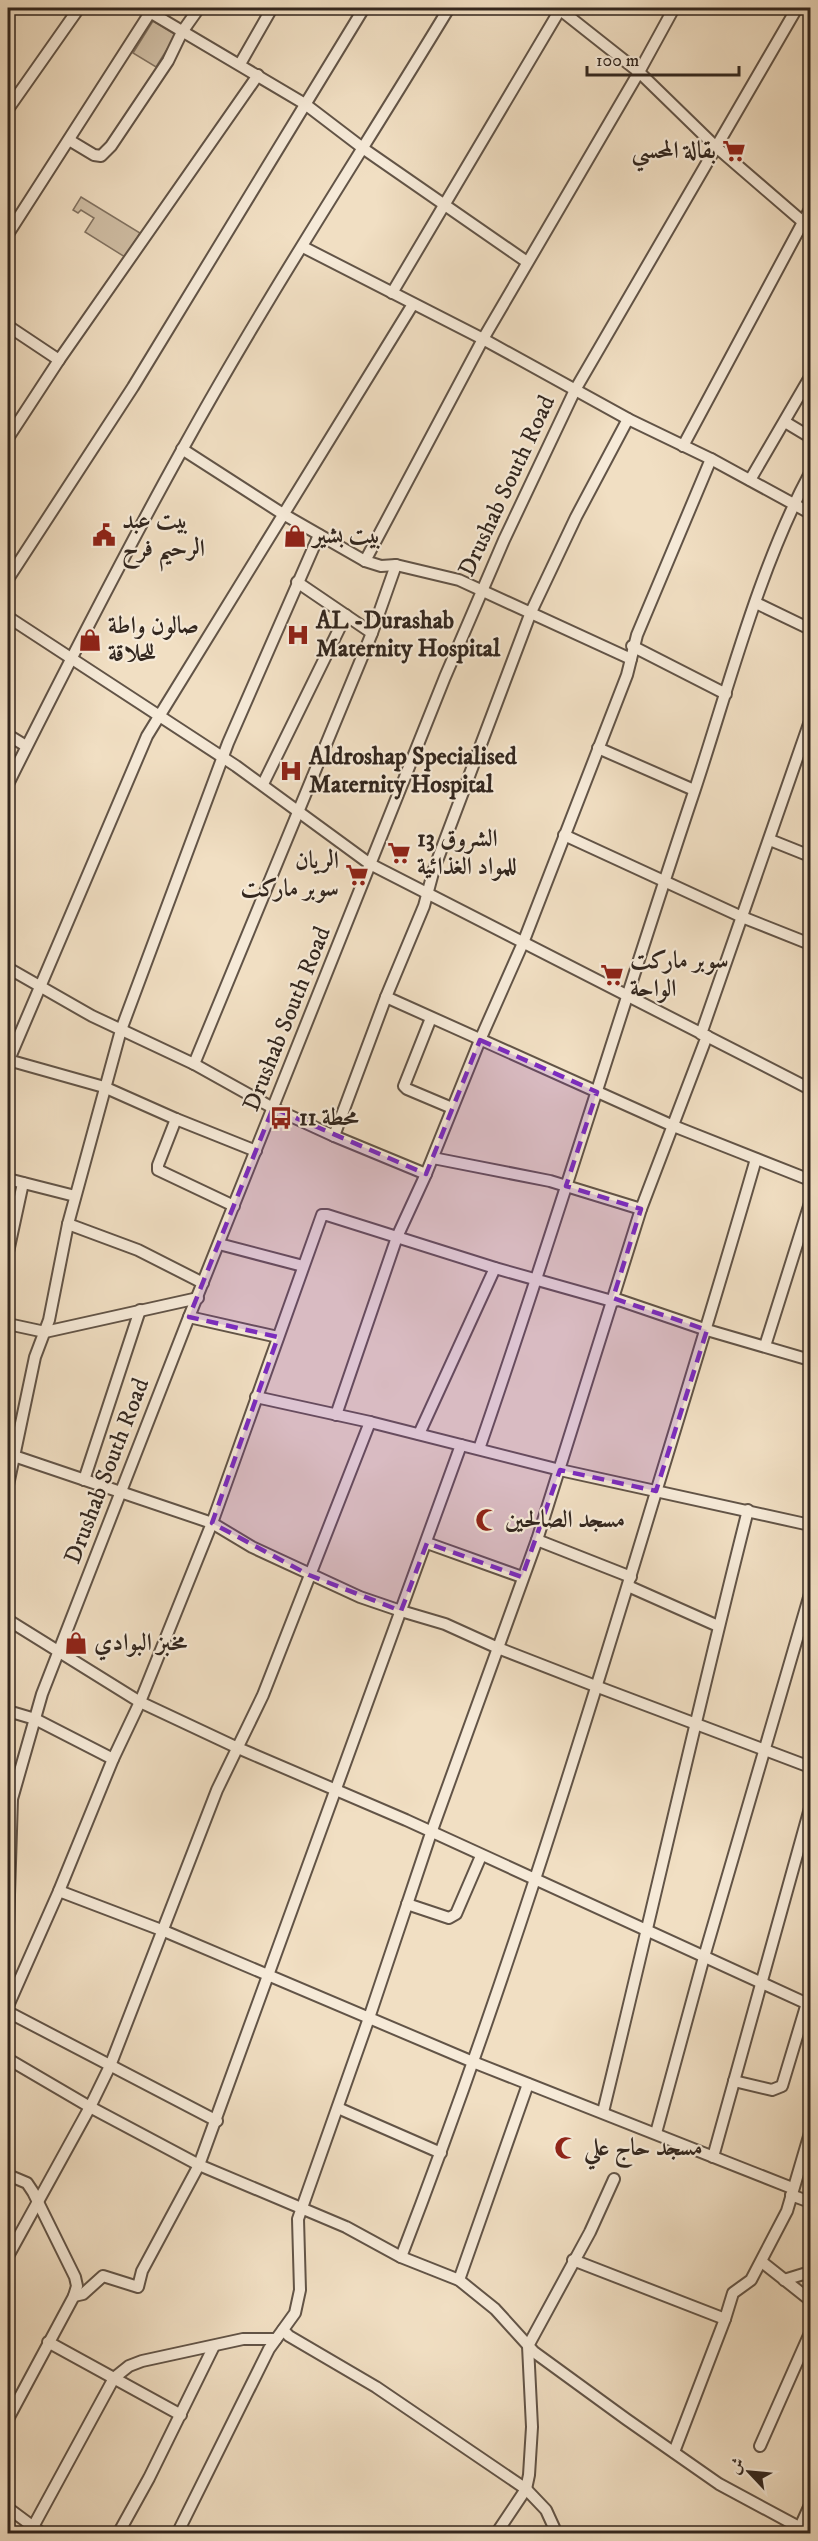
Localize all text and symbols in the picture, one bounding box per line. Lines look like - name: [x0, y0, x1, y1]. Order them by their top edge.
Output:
- scale bar: [587, 39, 738, 77]
- text: 100 m: [596, 50, 639, 72]
- place label: بقالة المحسي: [632, 136, 716, 172]
- supermarket icon: بقالة المحسي: [721, 138, 747, 164]
- street label: Drushab South Road: [452, 391, 562, 581]
- place label: بيت عبد الرحيم فرح: [122, 506, 205, 572]
- place label: بيت بشير: [310, 521, 381, 551]
- public building icon: بيت عبد الرحيم فرح: [91, 522, 117, 548]
- shop icon: بيت بشير: [282, 523, 308, 549]
- place label: AL -Durashab Maternity Hospital: [315, 606, 501, 664]
- place label: صالون واطة للحلاقة: [108, 611, 199, 669]
- hospital icon: AL -Durashab Maternity Hospital: [285, 622, 311, 648]
- shop icon: صالون واطة للحلاقة: [77, 627, 103, 653]
- place label: Aldroshap Specialised Maternity Hospital: [308, 742, 518, 800]
- hospital icon: Aldroshap Specialised Maternity Hospital: [278, 758, 304, 784]
- place label: الشروق 13 للمواد الغذائية: [417, 824, 517, 882]
- supermarket icon: الشروق 13 للمواد الغذائية: [386, 840, 412, 866]
- place label: الريان سوبر ماركت: [240, 846, 339, 904]
- supermarket icon: الريان سوبر ماركت: [344, 862, 370, 888]
- street label: Drushab South Road: [236, 922, 338, 1116]
- place label: سوبر ماركت الواحة: [630, 946, 729, 1004]
- supermarket icon: سوبر ماركت الواحة: [599, 962, 625, 988]
- place label: محطة 11: [299, 1103, 359, 1133]
- bus stop icon: محطة 11: [268, 1105, 294, 1131]
- street label: Drushab South Road: [58, 1374, 156, 1568]
- place label: مسجد الصالحين: [505, 1505, 625, 1535]
- mosque icon: مسجد الصالحين: [474, 1507, 500, 1533]
- place label: مخبز البوادي: [94, 1628, 187, 1661]
- shop icon: مخبز البوادي: [63, 1630, 89, 1656]
- place label: مسجد حاج علي: [583, 2133, 703, 2170]
- mosque icon: مسجد حاج علي: [553, 2135, 579, 2161]
- north arrow: [719, 2442, 779, 2502]
- text: ش: [724, 2454, 749, 2477]

